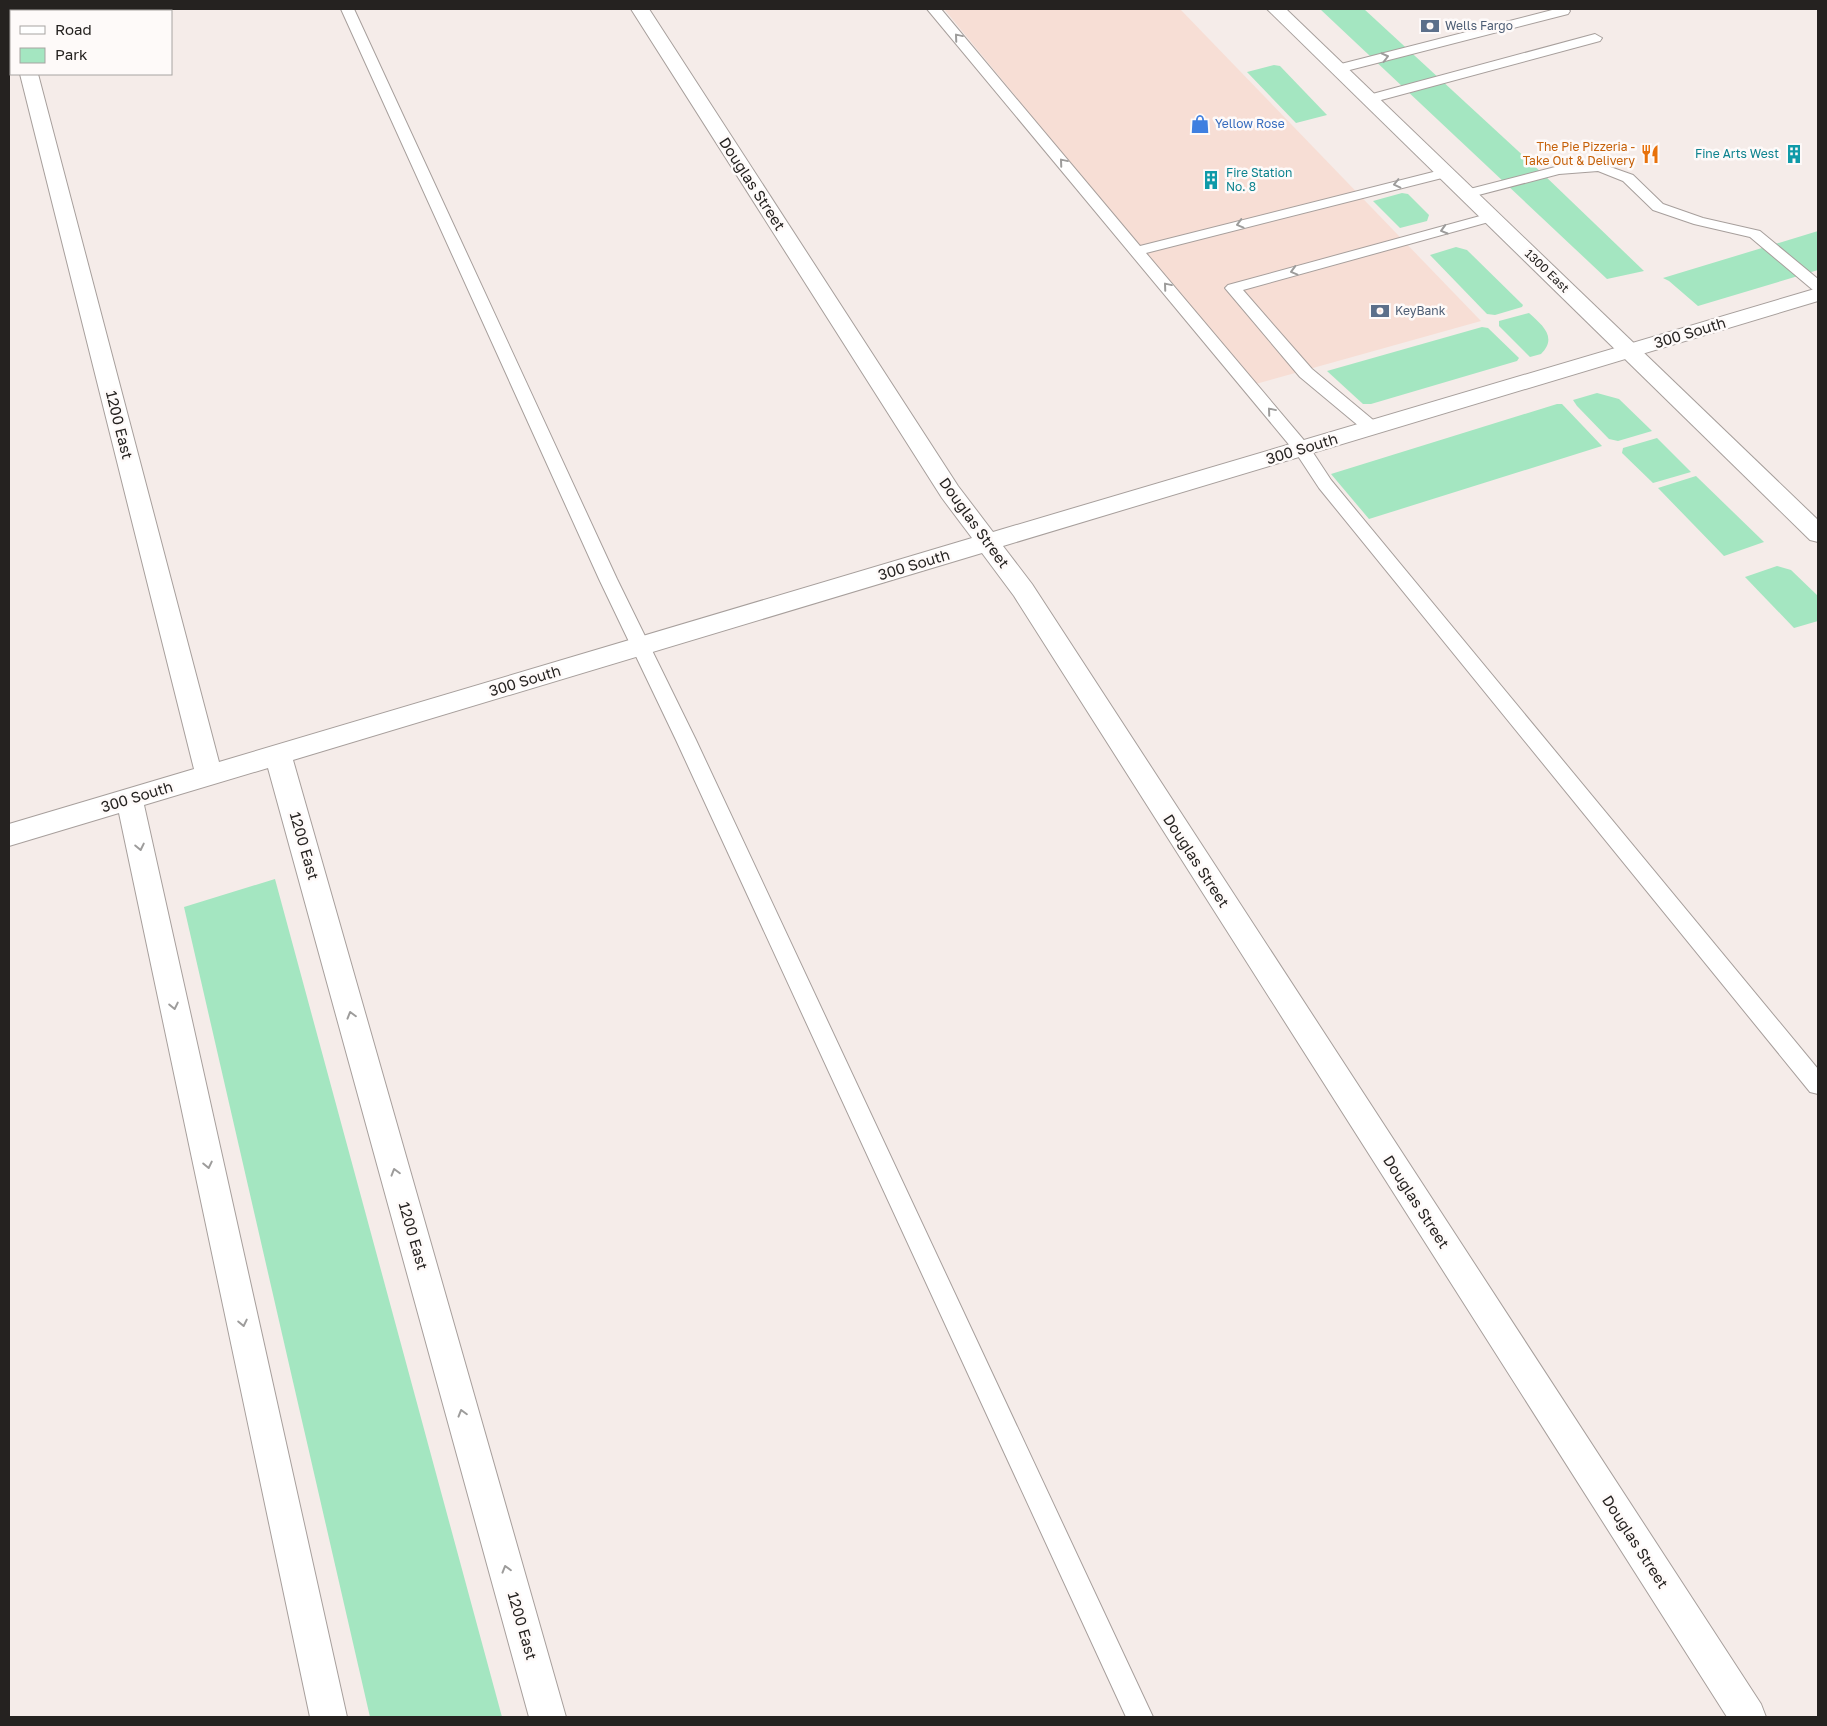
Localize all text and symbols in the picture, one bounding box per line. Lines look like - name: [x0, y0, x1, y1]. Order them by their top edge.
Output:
- legend: [10, 10, 172, 75]
- bank icon: Wells Fargo: [1419, 15, 1441, 37]
- place label: Wells Fargo: [1445, 18, 1513, 33]
- text: Road: [55, 20, 92, 38]
- one-way arrow: [955, 34, 964, 43]
- text: Park: [55, 45, 88, 63]
- one-way arrow: [1381, 52, 1390, 63]
- shop icon: Yellow Rose: [1189, 113, 1211, 135]
- place label: Yellow Rose: [1215, 116, 1285, 131]
- street label: Douglas Street: [716, 134, 790, 233]
- place label: The Pie Pizzeria - Take Out & Delivery: [1523, 139, 1635, 168]
- restaurant icon: The Pie Pizzeria - Take Out & Delivery: [1639, 143, 1661, 165]
- building icon: Fine Arts West: [1783, 143, 1805, 165]
- place label: Fine Arts West: [1695, 146, 1779, 161]
- one-way arrow: [1059, 158, 1068, 167]
- place label: Fire Station No. 8: [1226, 165, 1292, 194]
- building icon: Fire Station No. 8: [1200, 169, 1222, 191]
- one-way arrow: [1393, 178, 1402, 189]
- one-way arrow: [1236, 218, 1245, 229]
- one-way arrow: [1440, 225, 1448, 235]
- street label: 1300 East: [1522, 246, 1573, 296]
- one-way arrow: [1291, 266, 1299, 276]
- one-way arrow: [1164, 283, 1173, 292]
- bank icon: KeyBank: [1369, 300, 1391, 322]
- place label: KeyBank: [1395, 303, 1446, 318]
- street label: 300 South: [1652, 313, 1728, 351]
- street label: 1200 East: [103, 389, 137, 461]
- one-way arrow: [1269, 408, 1277, 417]
- street label: 300 South: [1264, 429, 1340, 467]
- street label: Douglas Street: [936, 474, 1014, 571]
- street label: 300 South: [876, 545, 952, 583]
- street label: 300 South: [487, 661, 563, 699]
- street label: 300 South: [99, 777, 175, 815]
- street label: 1200 East: [287, 810, 323, 882]
- street label: Douglas Street: [1160, 811, 1234, 910]
- one-way arrow: [134, 843, 144, 851]
- one-way arrow: [168, 1001, 179, 1010]
- one-way arrow: [346, 1011, 357, 1020]
- street label: Douglas Street: [1380, 1152, 1454, 1251]
- one-way arrow: [203, 1160, 213, 1169]
- one-way arrow: [390, 1168, 401, 1176]
- street label: 1200 East: [396, 1200, 432, 1272]
- one-way arrow: [237, 1319, 248, 1328]
- one-way arrow: [458, 1409, 468, 1417]
- street label: Douglas Street: [1599, 1492, 1673, 1591]
- one-way arrow: [501, 1565, 512, 1574]
- street label: 1200 East: [505, 1590, 541, 1662]

